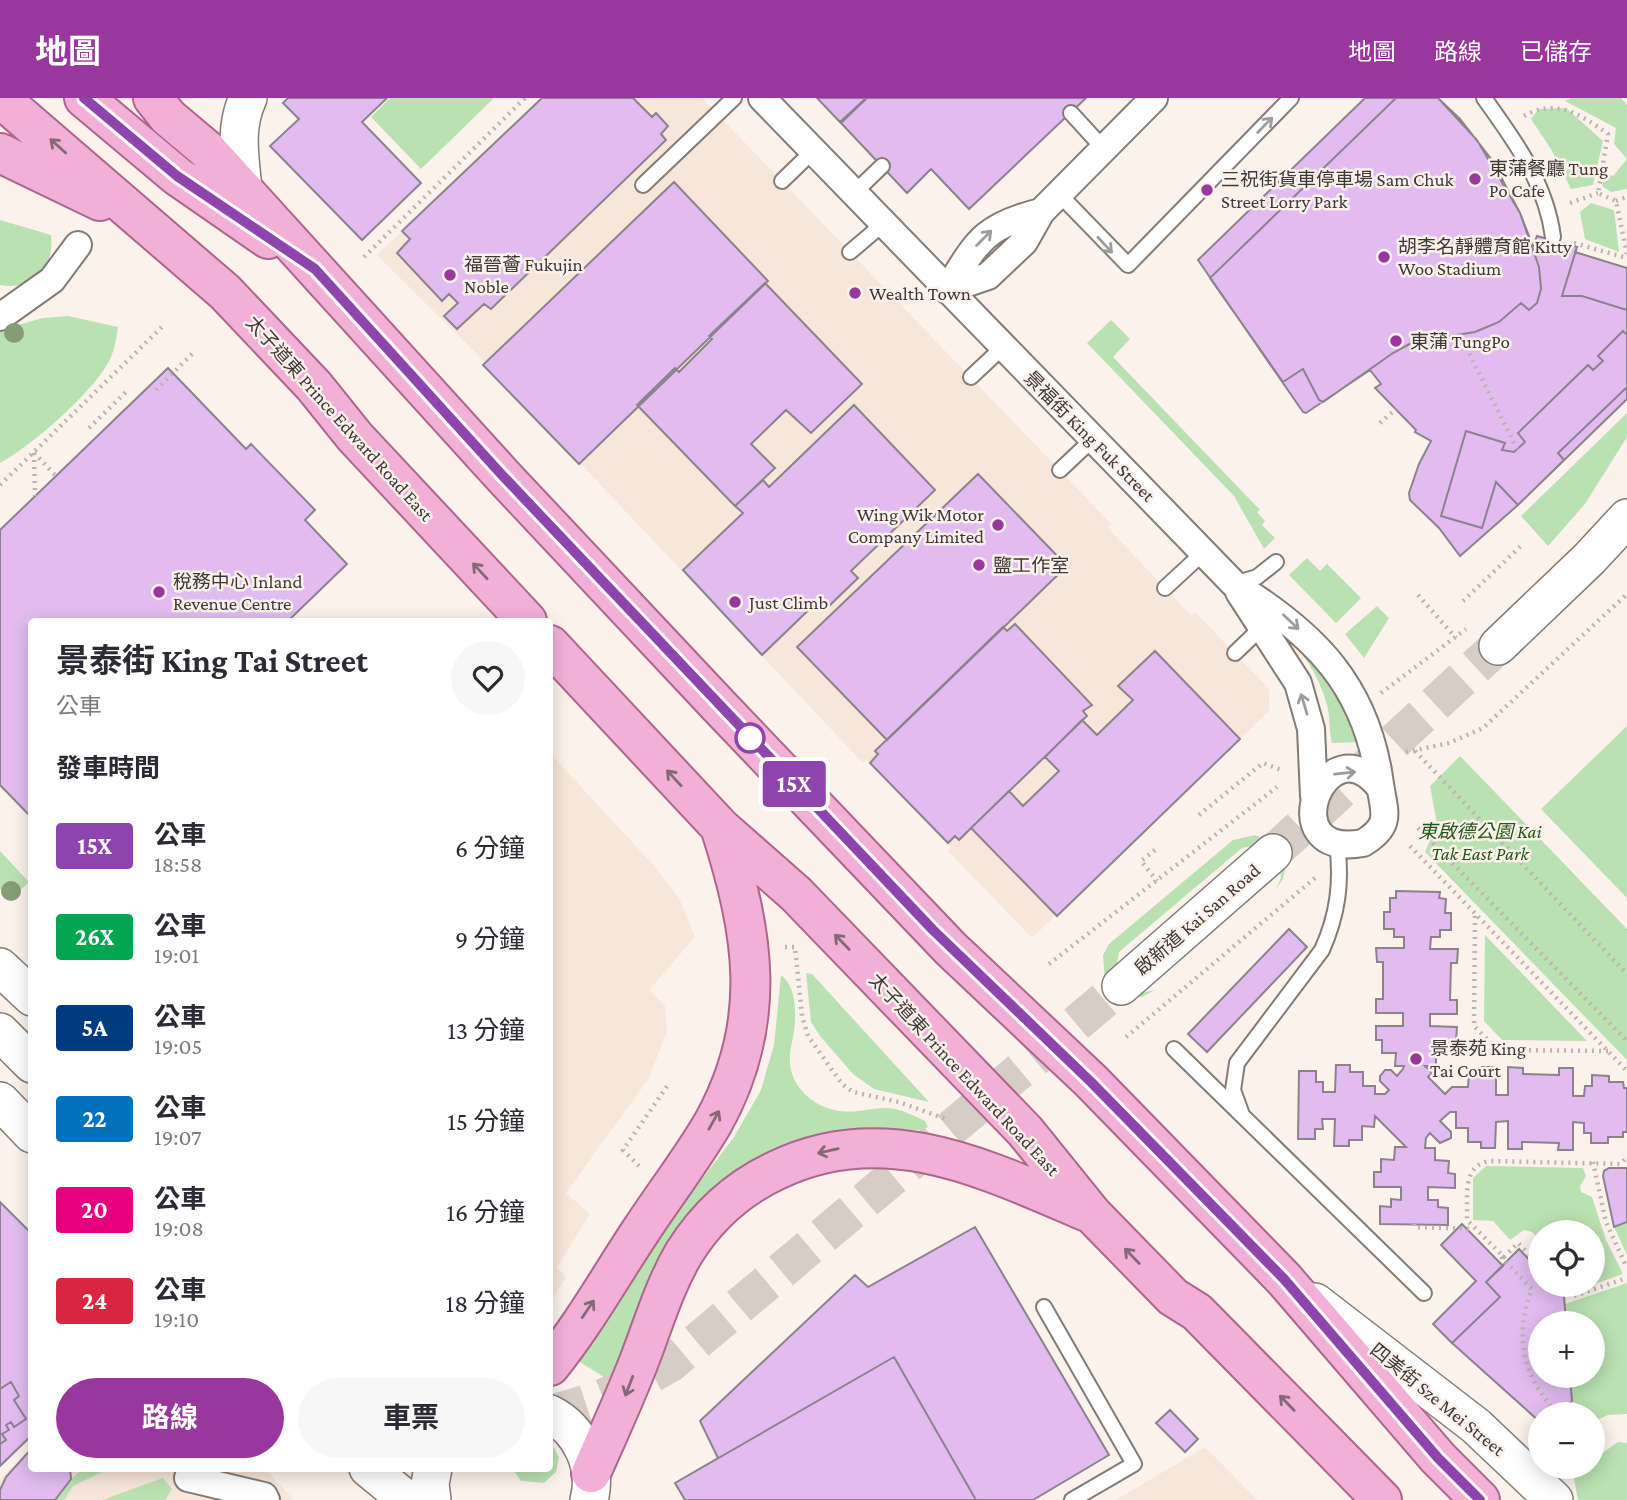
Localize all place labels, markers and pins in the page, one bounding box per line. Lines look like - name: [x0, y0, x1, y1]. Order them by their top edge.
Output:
- place label: 東蒲餐廳 Tung Po Cafe: [1489, 158, 1608, 201]
- place label: 三祝街貨車停車場 Sam Chuk Street Lorry Park: [1221, 169, 1455, 212]
- marker: 東蒲餐廳 Tung Po Cafe: [1467, 171, 1483, 187]
- marker: 三祝街貨車停車場 Sam Chuk Street Lorry Park: [1199, 182, 1215, 198]
- place label: 胡李名靜體育館 Kitty Woo Stadium: [1398, 236, 1572, 279]
- marker: 胡李名靜體育館 Kitty Woo Stadium: [1376, 249, 1392, 265]
- place label: 福晉薈 Fukujin Noble: [464, 254, 583, 297]
- marker: 福晉薈 Fukujin Noble: [442, 267, 458, 283]
- place label: Wealth Town: [869, 283, 971, 304]
- marker: Wealth Town: [847, 285, 863, 301]
- place label: 東蒲 TungPo: [1410, 331, 1510, 352]
- marker: 東蒲 TungPo: [1388, 333, 1404, 349]
- place label: Wing Wik Motor Company Limited: [848, 504, 984, 547]
- marker: Wing Wik Motor Company Limited: [990, 517, 1006, 533]
- place label: 鹽工作室: [993, 555, 1069, 576]
- marker: 鹽工作室: [971, 557, 987, 573]
- place label: 稅務中心 Inland Revenue Centre: [173, 571, 303, 614]
- marker: 稅務中心 Inland Revenue Centre: [151, 584, 167, 600]
- place label: Just Climb: [747, 592, 829, 613]
- marker: Just Climb: [727, 594, 743, 610]
- unlabelled marker: [735, 723, 765, 753]
- place label: 景泰苑 King Tai Court: [1430, 1038, 1526, 1081]
- marker: 景泰苑 King Tai Court: [1408, 1051, 1424, 1067]

